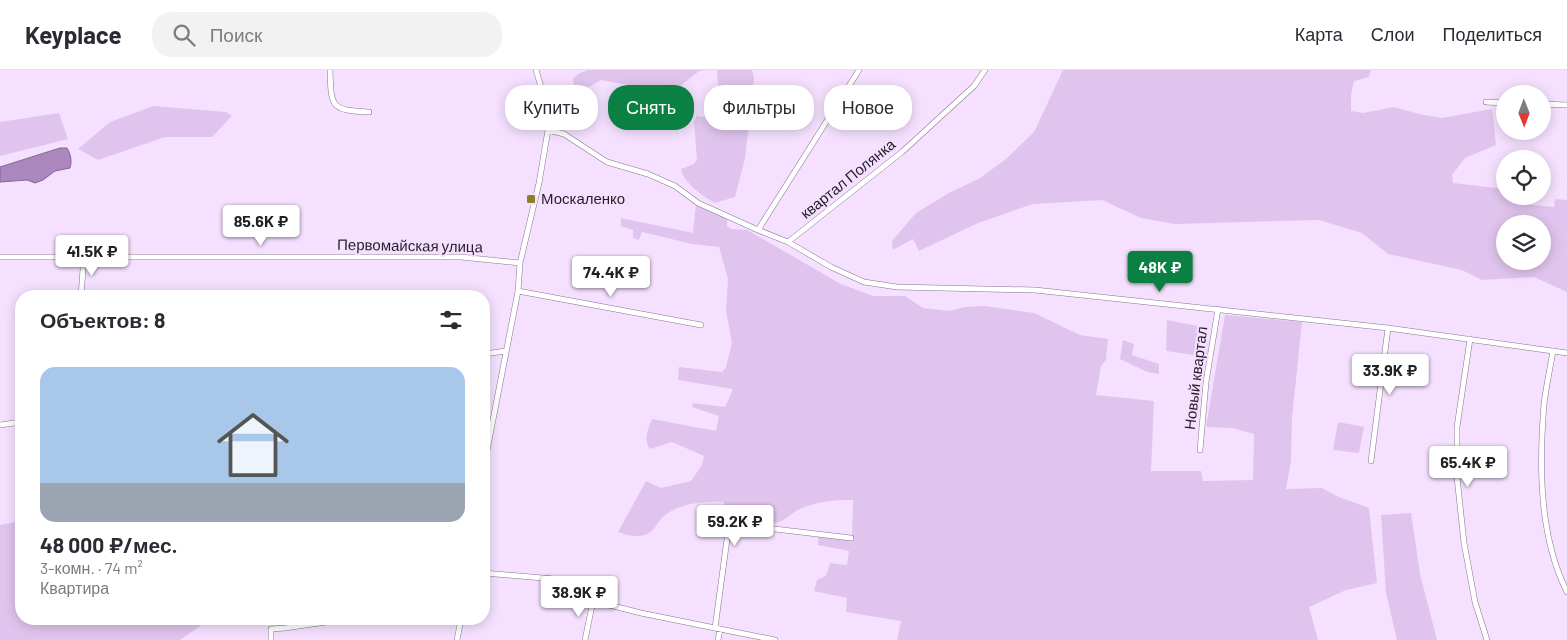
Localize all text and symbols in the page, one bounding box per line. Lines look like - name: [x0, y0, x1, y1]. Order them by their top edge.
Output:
- search box: [152, 12, 502, 57]
- text: Keyplace: [25, 20, 122, 49]
- icon: search: [170, 21, 198, 49]
- text: Поиск: [210, 23, 262, 46]
- text: Карта: [1295, 23, 1343, 45]
- text: Слои: [1371, 23, 1415, 45]
- text: Поделиться: [1443, 23, 1542, 45]
- chip: Купить: [505, 85, 598, 130]
- chip: Снять: [608, 85, 694, 130]
- chip: Фильтры: [704, 85, 814, 130]
- chip: Новое: [824, 85, 912, 130]
- north arrow: [1496, 85, 1551, 140]
- map controls: [1496, 85, 1551, 270]
- street label: квартал Полянка: [796, 134, 899, 222]
- button: locate: [1496, 150, 1551, 205]
- place label: Москаленко: [541, 189, 625, 207]
- marker: Москаленко: [525, 193, 537, 205]
- pin: 85.6K ₽: [215, 204, 307, 247]
- text: 85.6K ₽: [234, 211, 288, 230]
- button: layers: [1496, 215, 1551, 270]
- pin: 41.5K ₽: [46, 234, 138, 277]
- street label: Первомайская улица: [337, 235, 484, 255]
- text: 41.5K ₽: [66, 241, 118, 260]
- pin: 48K ₽: [1125, 250, 1195, 293]
- pin: 74.4K ₽: [565, 256, 657, 298]
- text: 48K ₽: [1139, 257, 1181, 276]
- text: 74.4K ₽: [583, 262, 639, 281]
- icon: filters: [437, 306, 465, 334]
- text: Объектов: 8: [40, 307, 165, 332]
- street label: Новый квартал: [1180, 325, 1210, 431]
- pin: 33.9K ₽: [1344, 354, 1436, 396]
- text: 33.9K ₽: [1363, 360, 1417, 379]
- icon: home: [208, 400, 298, 490]
- pin: 65.4K ₽: [1422, 446, 1514, 488]
- text: 65.4K ₽: [1440, 452, 1496, 471]
- pin: 59.2K ₽: [689, 504, 781, 547]
- text: 59.2K ₽: [708, 511, 762, 530]
- text: 48 000 ₽/мес.: [40, 532, 177, 557]
- text: 3-комн. · 74 m²: [40, 558, 143, 577]
- pin: 38.9K ₽: [533, 576, 625, 618]
- text: Квартира: [40, 578, 109, 597]
- text: 38.9K ₽: [552, 582, 606, 601]

